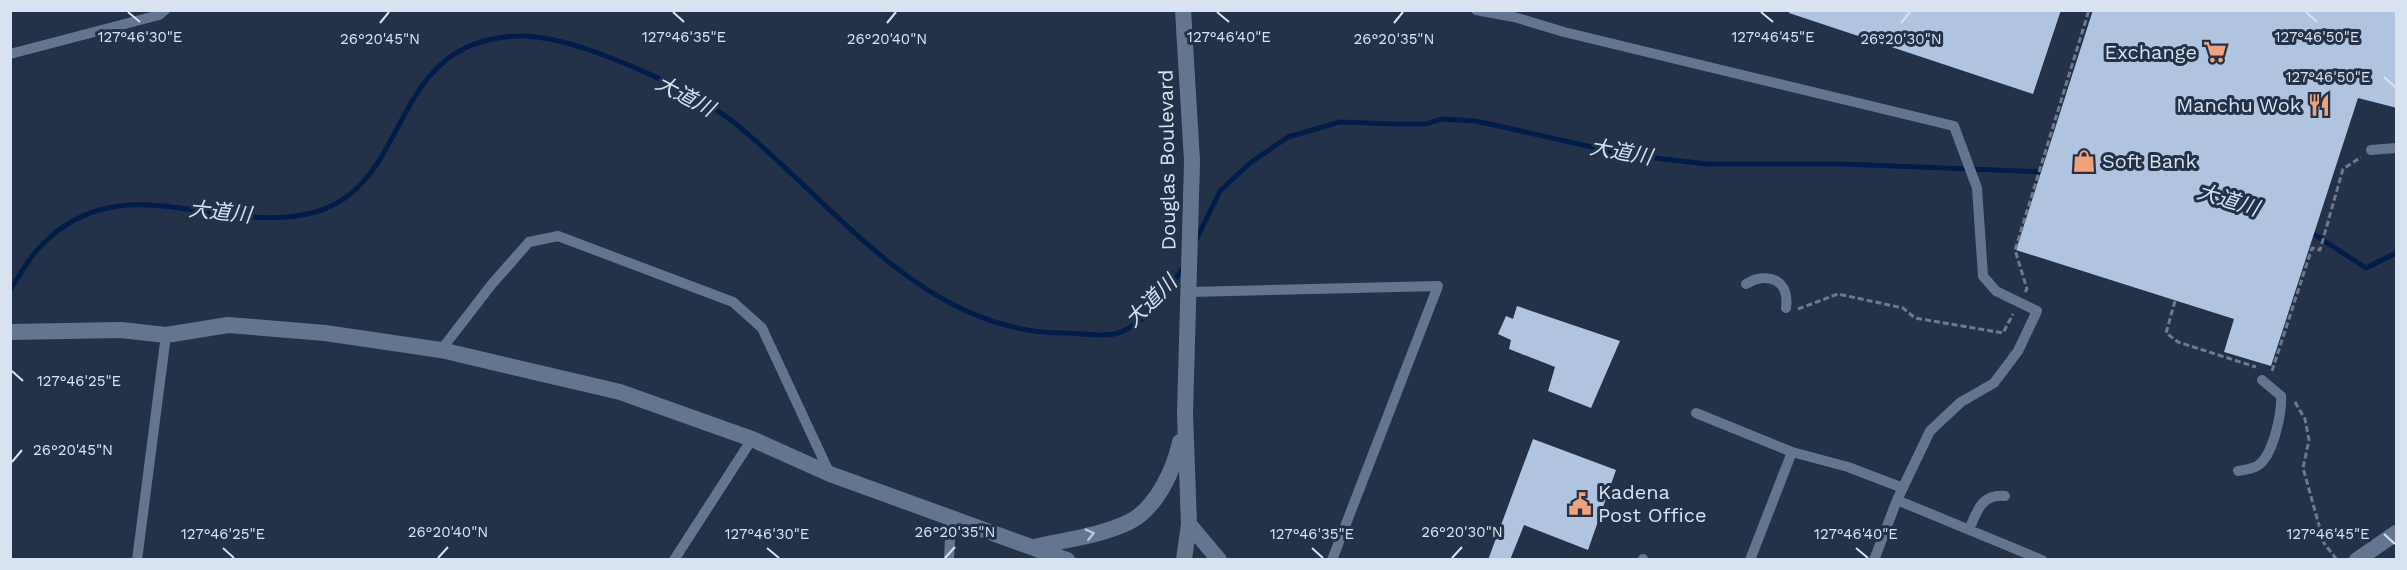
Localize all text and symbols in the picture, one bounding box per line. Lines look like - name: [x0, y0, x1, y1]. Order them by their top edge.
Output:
- text: 127°46'30"E: [98, 28, 182, 46]
- text: 127°46'35"E: [642, 28, 726, 46]
- text: 127°46'40"E: [1187, 28, 1271, 46]
- text: 127°46'45"E: [1731, 28, 1815, 46]
- text: 127°46'50"E: [2275, 28, 2359, 46]
- text: 26°20'45"N: [340, 30, 420, 48]
- text: 26°20'40"N: [847, 30, 927, 48]
- text: 26°20'35"N: [1354, 30, 1434, 48]
- text: 26°20'30"N: [1860, 30, 1942, 48]
- supermarket icon: Exchange: [2202, 39, 2228, 65]
- place label: Exchange: [2105, 40, 2197, 64]
- text: 127°46'50"E: [2286, 68, 2370, 86]
- street label: Douglas Boulevard: [1153, 69, 1181, 251]
- water label: 大道川: [652, 70, 721, 122]
- restaurant icon: Manchu Wok: [2306, 92, 2332, 118]
- place label: Manchu Wok: [2176, 93, 2301, 117]
- water label: 大道川: [1588, 134, 1656, 170]
- shop icon: Soft Bank: [2071, 148, 2097, 174]
- place label: Soft Bank: [2102, 149, 2197, 173]
- water label: 大道川: [2194, 178, 2264, 221]
- water label: 大道川: [187, 196, 255, 227]
- water label: 大道川: [1120, 268, 1183, 332]
- text: 127°46'25"E: [37, 372, 121, 390]
- text: 26°20'45"N: [33, 441, 113, 459]
- place label: Kadena Post Office: [1598, 480, 1707, 527]
- public building icon: Kadena Post Office: [1567, 491, 1593, 517]
- text: 26°20'40"N: [408, 523, 488, 541]
- text: 26°20'35"N: [915, 523, 995, 541]
- text: 26°20'30"N: [1421, 523, 1503, 541]
- text: 127°46'25"E: [181, 525, 265, 543]
- text: 127°46'30"E: [725, 525, 809, 543]
- text: 127°46'35"E: [1270, 525, 1354, 543]
- text: 127°46'40"E: [1814, 525, 1898, 543]
- text: 127°46'45"E: [2286, 525, 2370, 543]
- one-way arrow: [1085, 528, 1095, 541]

